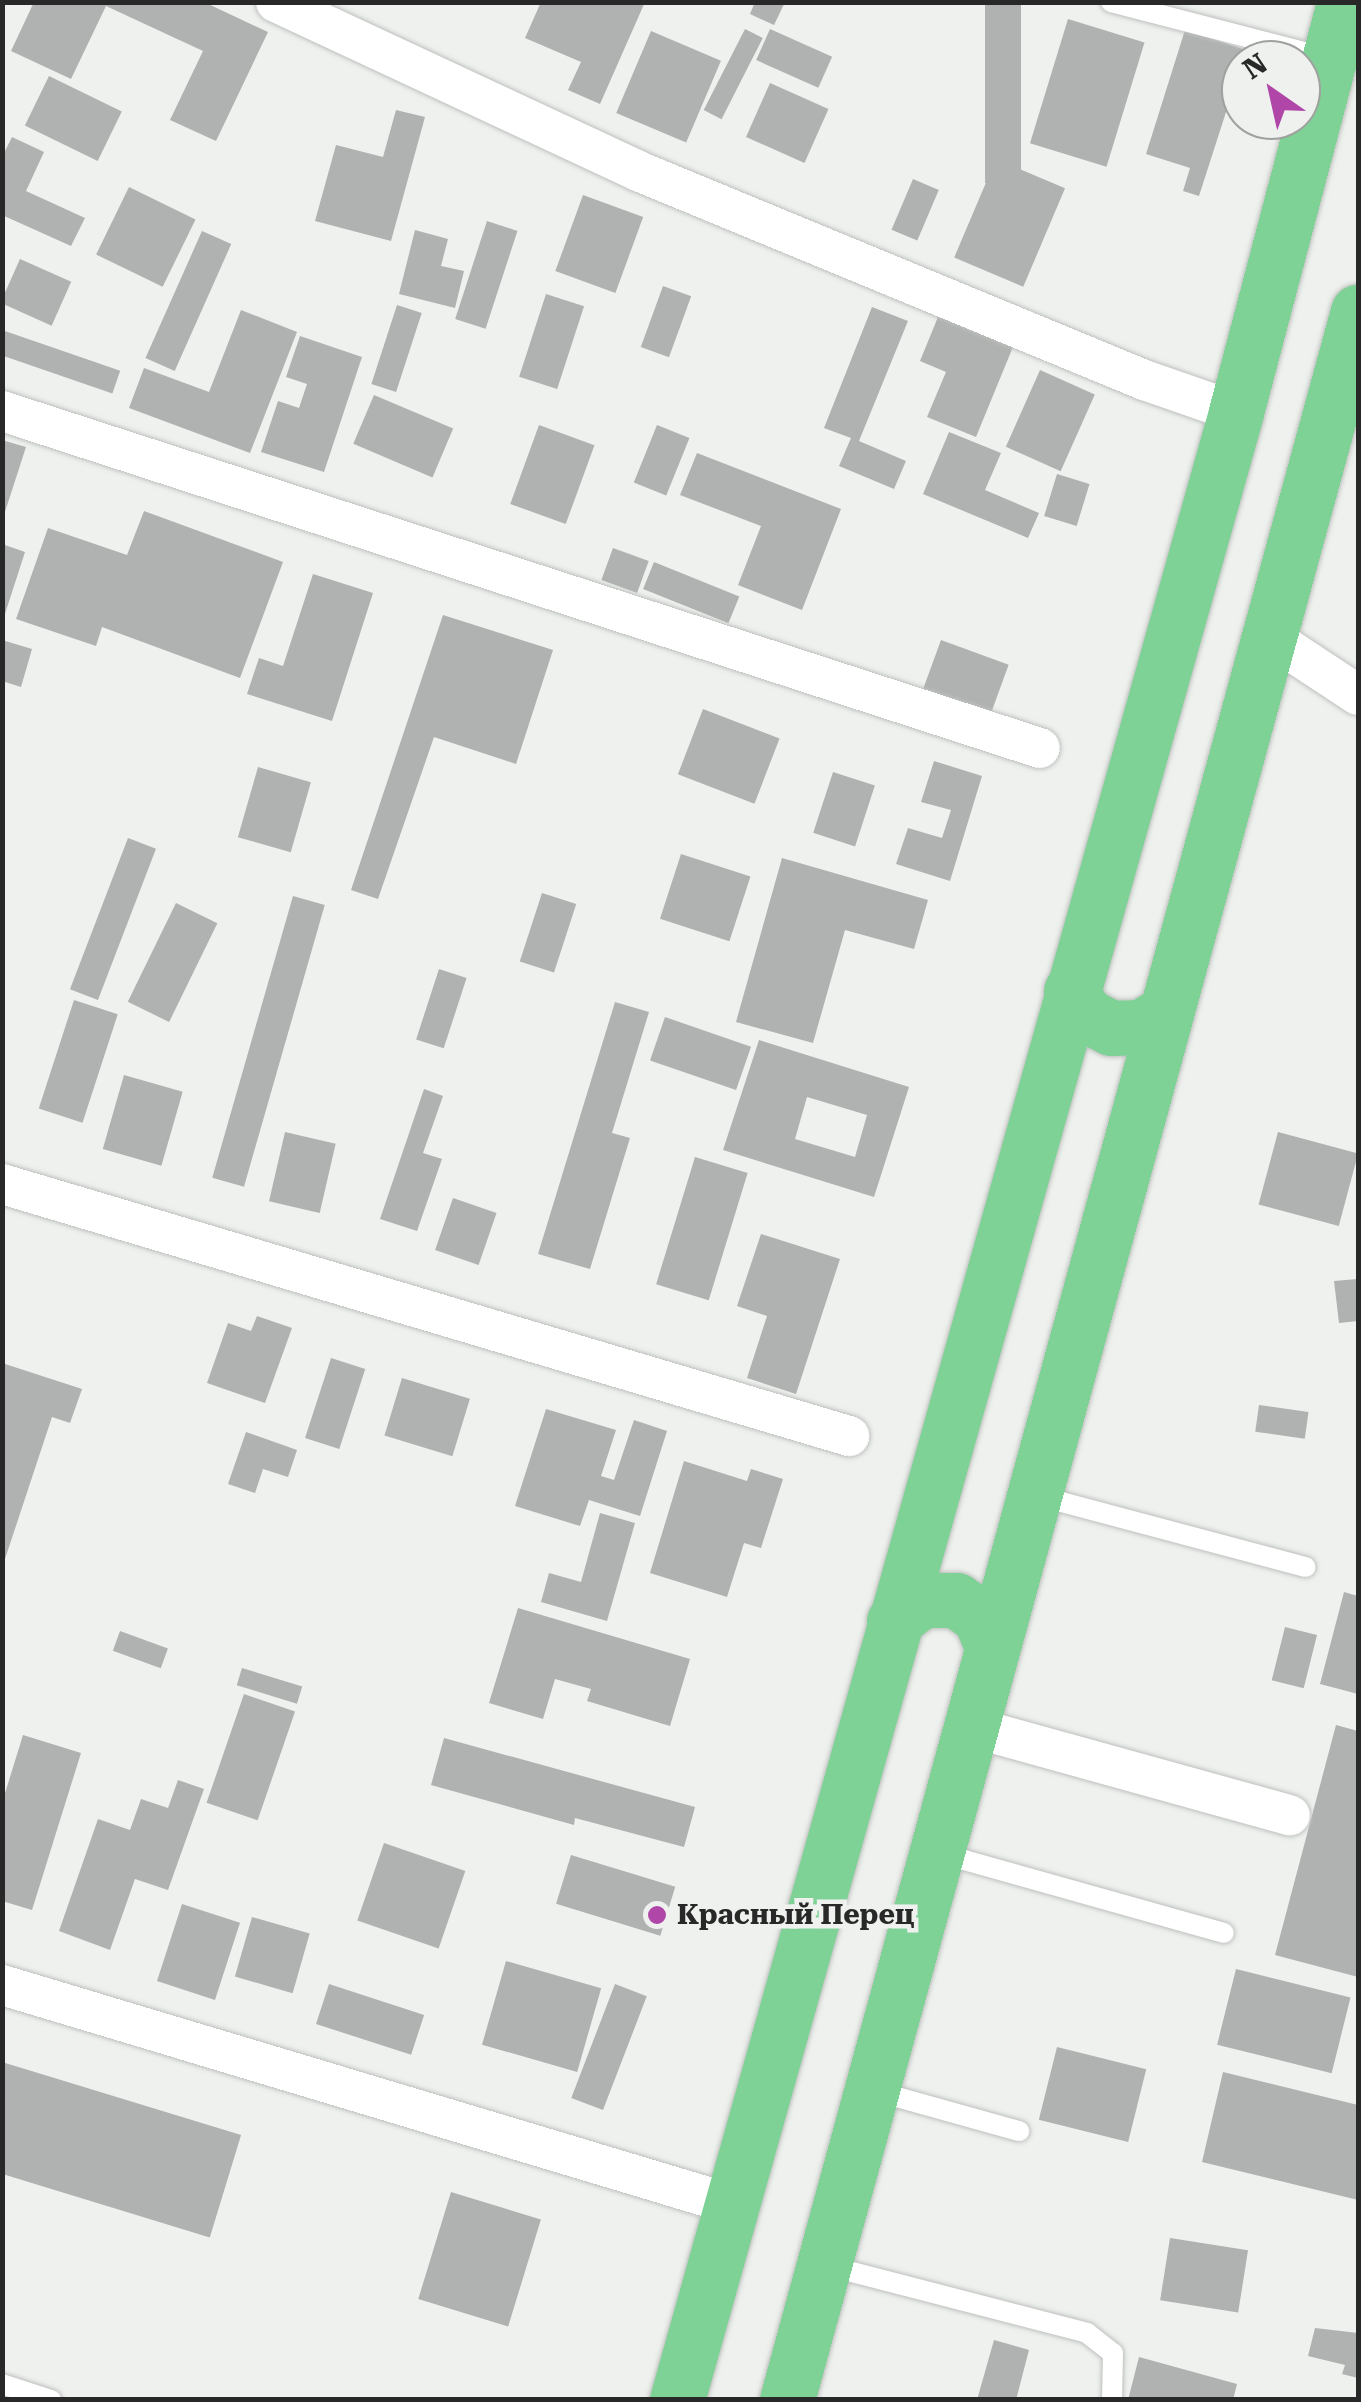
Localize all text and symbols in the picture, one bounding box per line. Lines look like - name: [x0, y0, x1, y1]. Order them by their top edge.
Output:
- north arrow: [1221, 40, 1321, 140]
- text: N: [1237, 47, 1273, 86]
- place label: Красный Перец: [677, 1898, 914, 1932]
- marker: Красный Перец: [646, 1904, 668, 1926]

